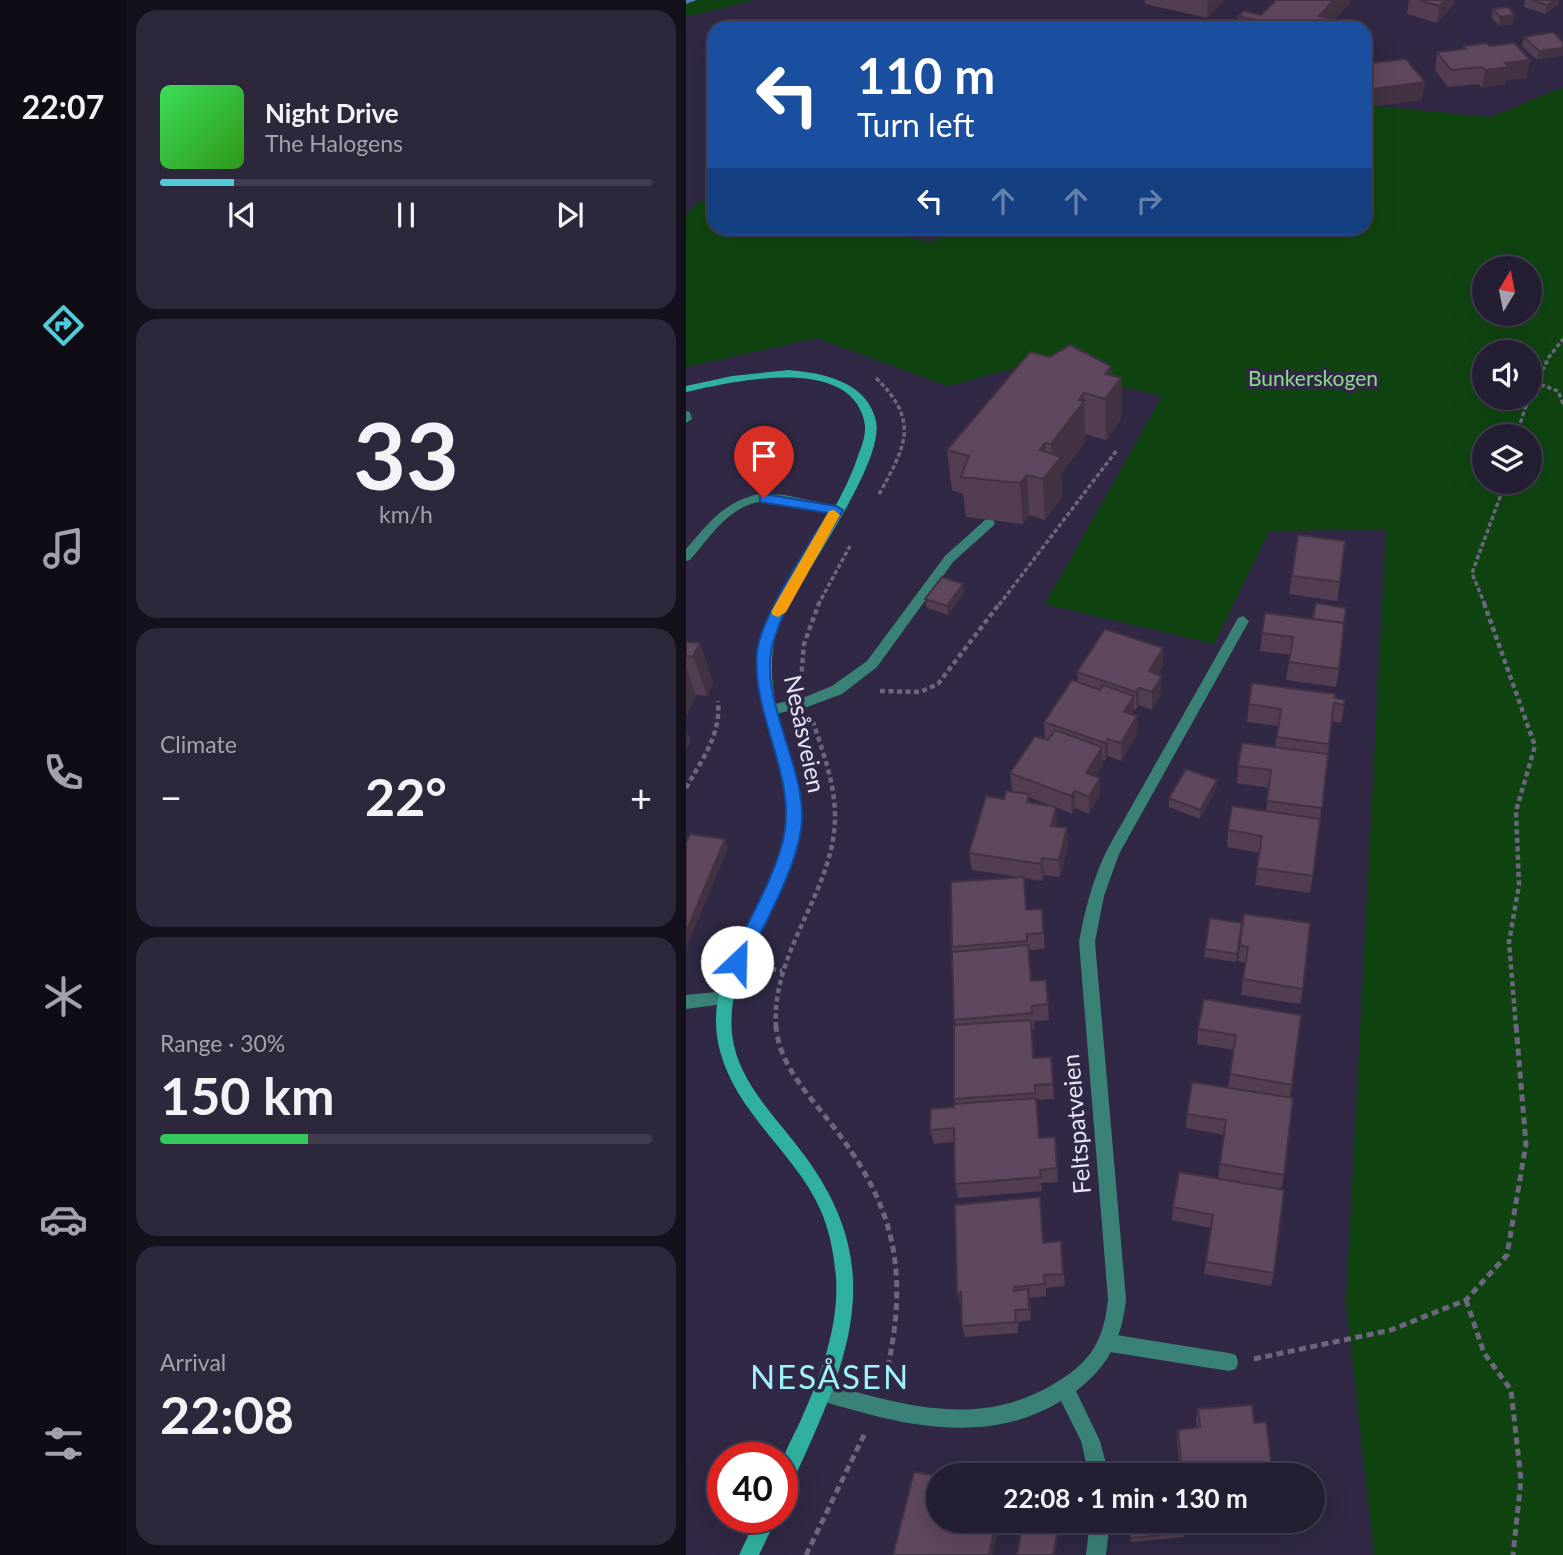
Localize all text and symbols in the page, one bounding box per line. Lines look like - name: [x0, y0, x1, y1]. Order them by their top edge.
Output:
- text: 110 m: [857, 46, 995, 104]
- icon: left: [742, 49, 833, 140]
- text: 22:07: [22, 87, 104, 126]
- text: Night Drive: [265, 97, 399, 129]
- text: Turn left: [857, 105, 974, 144]
- text: The Halogens: [265, 129, 403, 157]
- icon: left: [911, 182, 949, 220]
- icon: ahead: [984, 182, 1022, 220]
- icon: ahead: [1057, 182, 1095, 220]
- icon: right: [1130, 182, 1168, 220]
- icon: previous: [223, 196, 261, 234]
- icon: pause: [387, 196, 425, 234]
- icon: next: [551, 196, 589, 234]
- north arrow: [1472, 256, 1542, 326]
- map controls: [1472, 256, 1542, 494]
- icon: directions: [39, 301, 88, 350]
- button: sound: [1472, 340, 1542, 410]
- park label: Bunkerskogen: [1248, 365, 1378, 390]
- text: 33: [353, 400, 459, 509]
- button: layers: [1472, 424, 1542, 494]
- pin: [734, 426, 794, 498]
- icon: arrive: [745, 437, 783, 475]
- text: km/h: [379, 500, 433, 528]
- icon: music: [39, 524, 88, 573]
- street label: Nesåsveien: [779, 672, 832, 795]
- text: Climate: [160, 730, 237, 758]
- icon: phone: [39, 748, 88, 797]
- text: 22°: [365, 765, 447, 827]
- text: −: [160, 774, 182, 820]
- text: +: [630, 774, 652, 820]
- position arrow: [700, 925, 774, 999]
- icon: climate: [39, 972, 88, 1021]
- text: Range · 30%: [160, 1029, 285, 1057]
- street label: Feltspatveien: [1055, 1053, 1096, 1195]
- text: 150 km: [160, 1064, 334, 1126]
- icon: car: [39, 1195, 88, 1244]
- text: Arrival: [160, 1348, 226, 1376]
- district label: NESÅSEN: [750, 1356, 910, 1396]
- text: 22:08: [160, 1383, 294, 1445]
- icon: filters: [39, 1419, 88, 1468]
- speed limit sign: 40: [707, 1442, 798, 1533]
- text: 22:08 · 1 min · 130 m: [1003, 1482, 1248, 1514]

